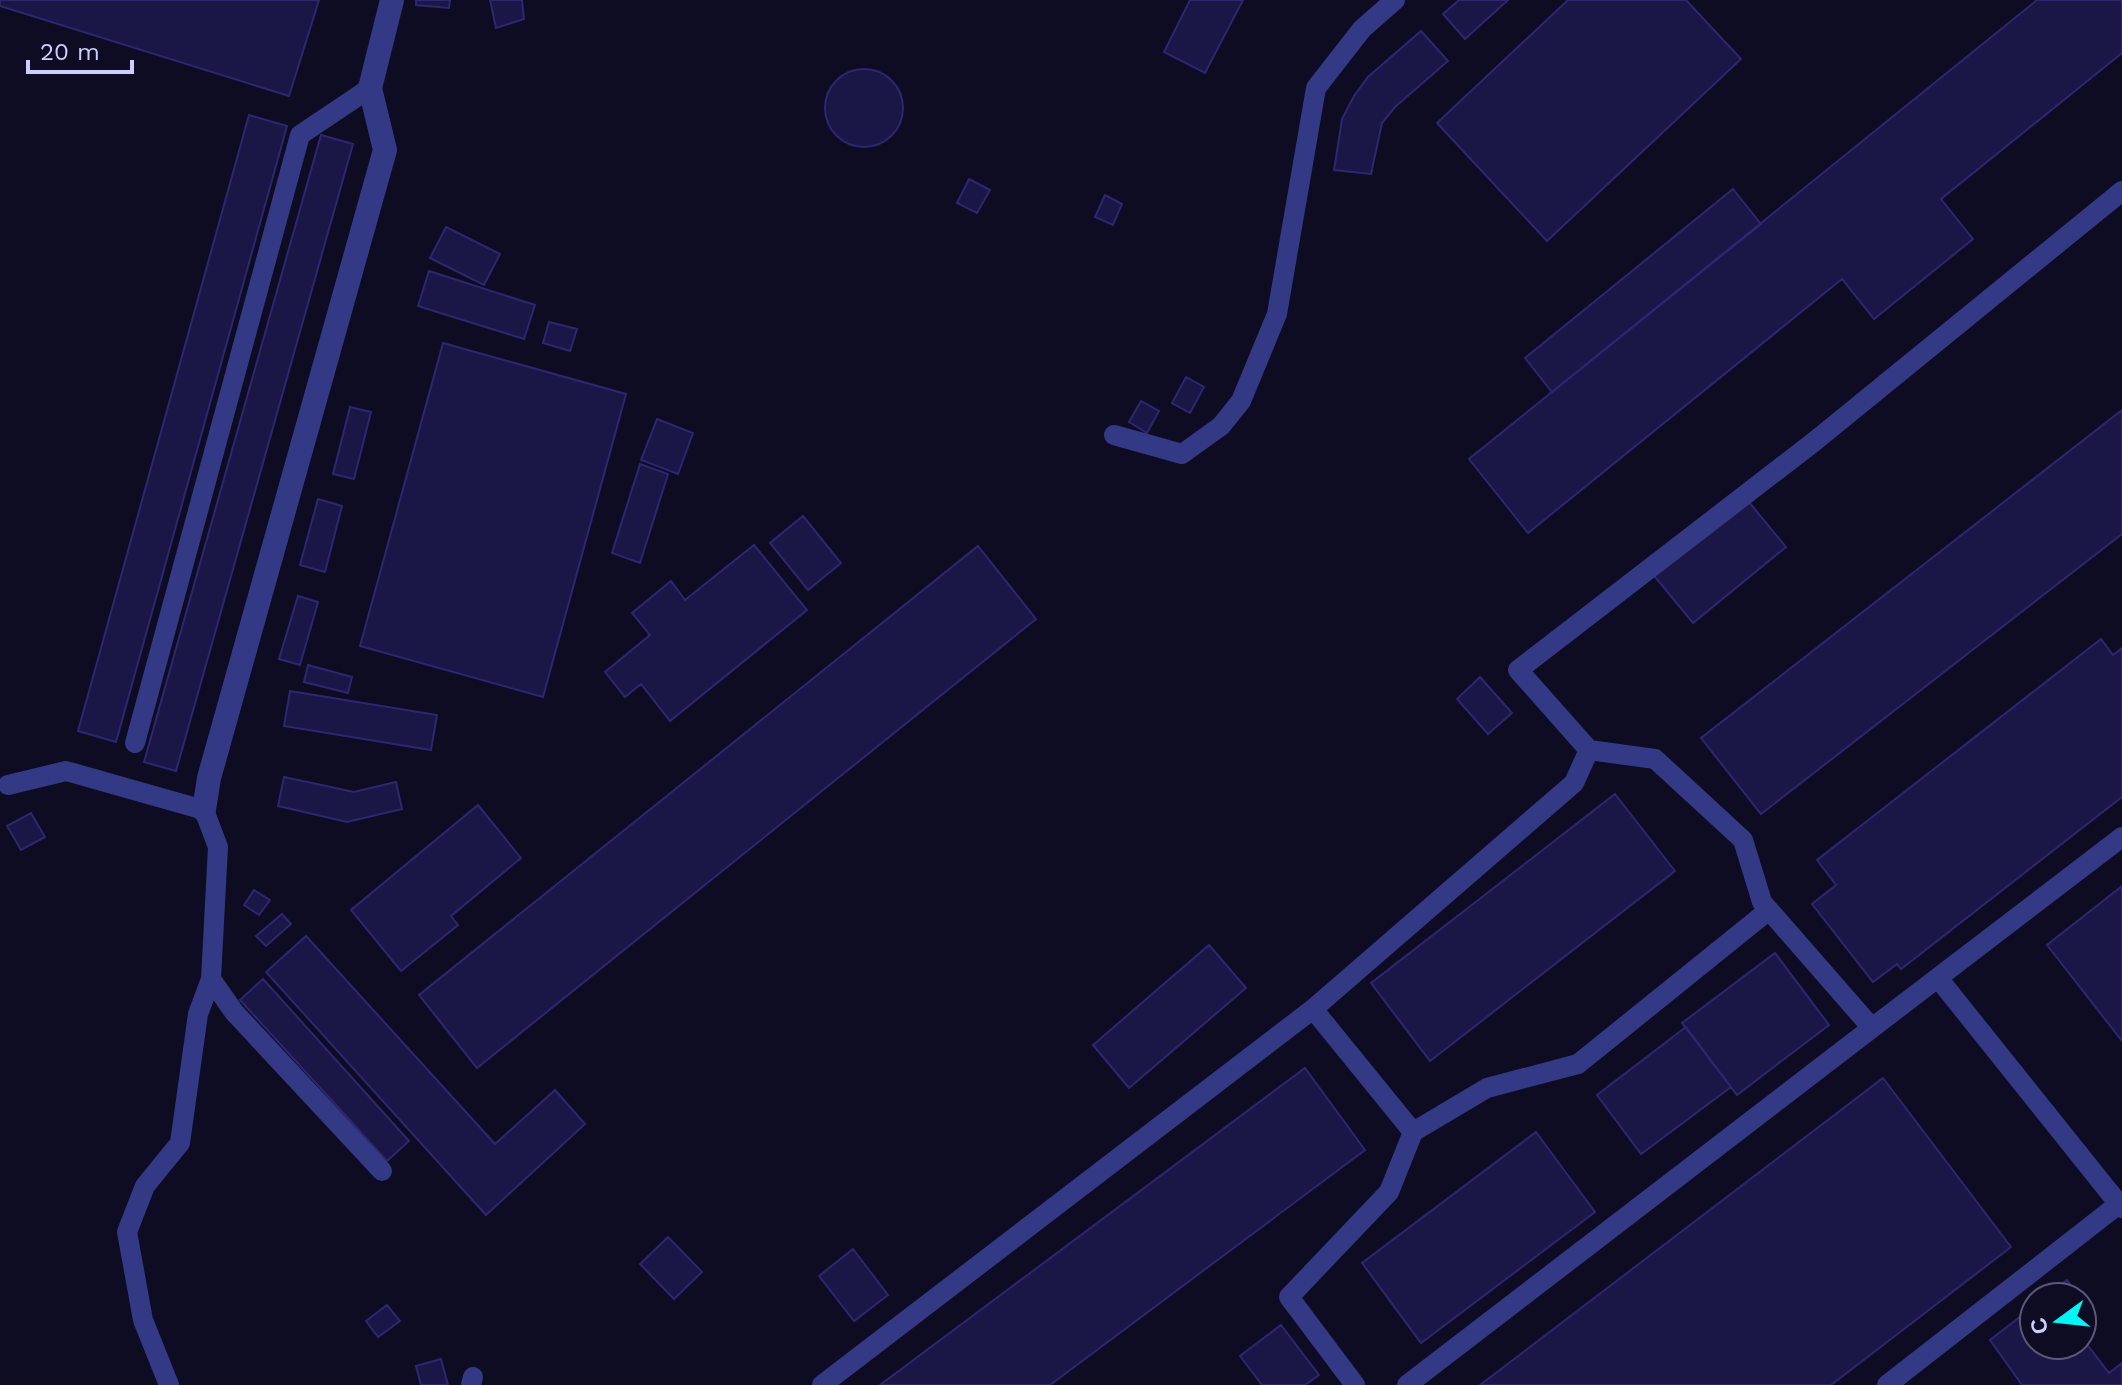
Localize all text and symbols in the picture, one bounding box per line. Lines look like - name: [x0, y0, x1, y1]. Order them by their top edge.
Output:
- scale bar: [28, 24, 132, 74]
- text: 20 m: [40, 38, 100, 66]
- north arrow: [2018, 1281, 2098, 1361]
- text: С: [2025, 1315, 2053, 1337]

